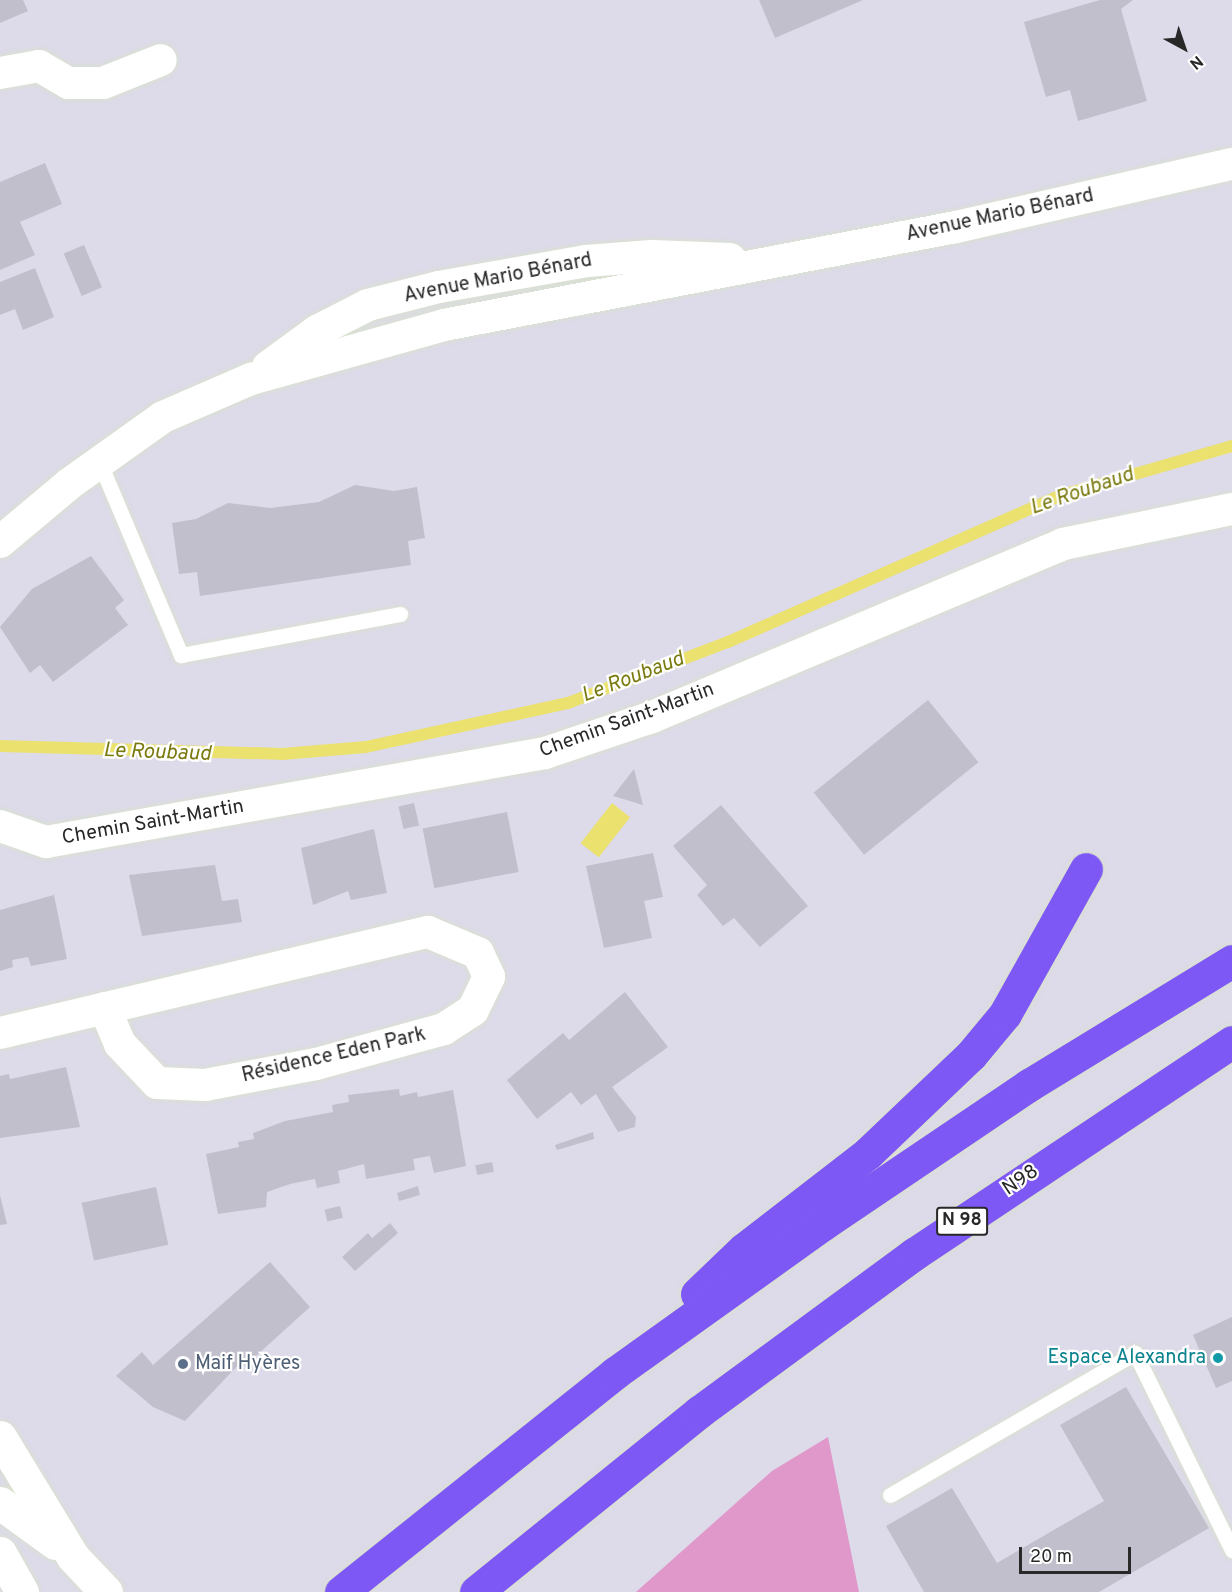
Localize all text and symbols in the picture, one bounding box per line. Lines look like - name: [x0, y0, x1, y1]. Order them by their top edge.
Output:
- north arrow: [1154, 18, 1214, 78]
- text: N: [1185, 50, 1206, 73]
- street label: Avenue Mario Bénard: [904, 184, 1096, 248]
- street label: Avenue Mario Bénard: [402, 249, 594, 309]
- water label: Le Roubaud: [1027, 463, 1137, 521]
- water label: Le Roubaud: [578, 647, 688, 709]
- street label: Chemin Saint-Martin: [536, 678, 718, 764]
- water label: Le Roubaud: [103, 739, 211, 767]
- street label: Chemin Saint-Martin: [60, 795, 246, 851]
- street label: Résidence Eden Park: [240, 1023, 428, 1089]
- street label: N98: [998, 1160, 1044, 1202]
- road number: N 98: [935, 1206, 989, 1236]
- place label: Espace Alexandra: [1047, 1346, 1206, 1370]
- marker: Espace Alexandra: [1211, 1351, 1225, 1365]
- place label: Maif Hyères: [195, 1352, 300, 1376]
- marker: Maif Hyères: [176, 1357, 190, 1371]
- scale bar: [1022, 1535, 1134, 1573]
- text: 20 m: [1030, 1546, 1072, 1569]

